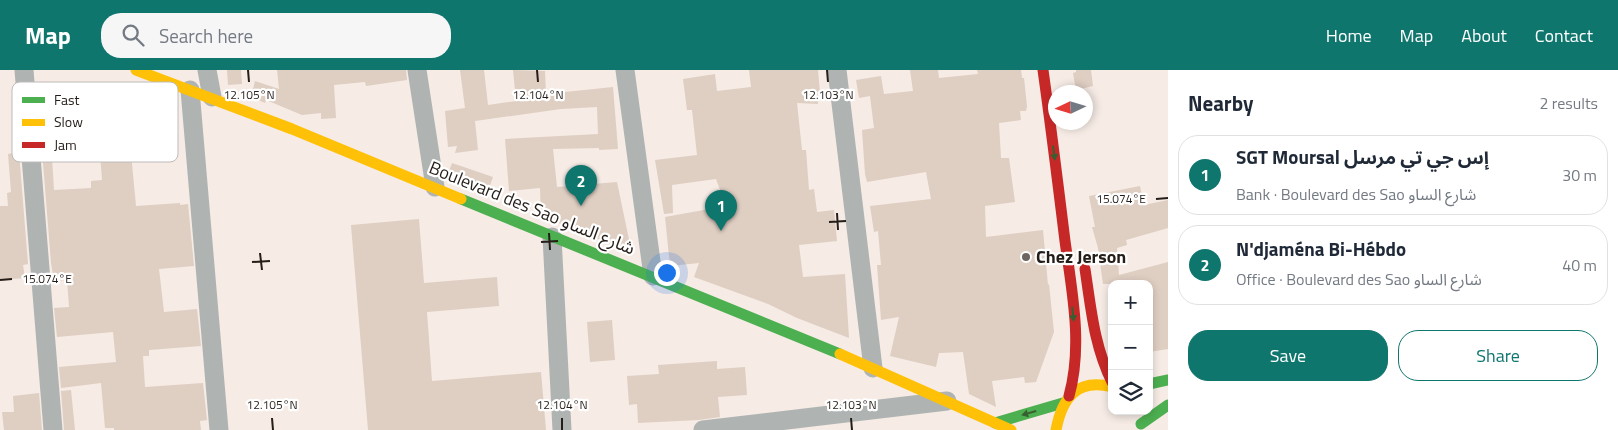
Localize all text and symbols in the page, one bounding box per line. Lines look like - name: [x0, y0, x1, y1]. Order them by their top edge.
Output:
- search box: [101, 13, 451, 58]
- text: Map: [25, 17, 71, 53]
- icon: search: [119, 21, 147, 49]
- text: Search here: [159, 21, 253, 50]
- text: Home: [1326, 22, 1372, 49]
- text: Map: [1400, 22, 1433, 49]
- text: About: [1461, 22, 1507, 49]
- text: Contact: [1535, 22, 1593, 49]
- legend: [12, 82, 178, 162]
- text: 12.105°N: [223, 85, 275, 104]
- text: 12.104°N: [512, 85, 564, 104]
- text: 12.103°N: [802, 85, 854, 104]
- north arrow: [1048, 85, 1093, 130]
- text: Nearby: [1188, 87, 1253, 119]
- text: Fast: [54, 89, 79, 110]
- text: 2 results: [1539, 91, 1598, 115]
- text: Slow: [54, 111, 83, 132]
- text: Jam: [54, 134, 77, 155]
- text: SGT Moursal إس جي تي مرسل: [1236, 142, 1489, 171]
- one-way arrow: [1050, 145, 1058, 161]
- street label: Boulevard des Sao شارع الساو: [425, 154, 639, 262]
- text: 1: [1201, 163, 1209, 187]
- text: 30 m: [1562, 163, 1597, 187]
- pin: 2: [565, 165, 597, 206]
- text: Bank · Boulevard des Sao شارع الساو: [1236, 182, 1476, 206]
- text: 15.074°E: [1096, 189, 1146, 208]
- pin: 1: [705, 190, 737, 231]
- text: N'djaména Bi-Hébdo: [1236, 234, 1406, 263]
- place label: Chez Jerson: [1036, 243, 1126, 270]
- marker: Chez Jerson: [1020, 251, 1032, 263]
- text: 2: [1201, 253, 1209, 277]
- text: 40 m: [1562, 253, 1597, 277]
- your location: [654, 260, 680, 286]
- text: Office · Boulevard des Sao شارع الساو: [1236, 267, 1482, 291]
- text: 15.074°E: [22, 269, 72, 288]
- map controls: [1108, 280, 1153, 415]
- button: +: [1108, 280, 1153, 325]
- one-way arrow: [1069, 307, 1077, 323]
- button: −: [1108, 325, 1153, 370]
- button: Save: [1188, 330, 1388, 381]
- button: Share: [1398, 330, 1598, 381]
- button: layers: [1108, 370, 1153, 415]
- text: 12.105°N: [246, 395, 298, 414]
- text: 12.104°N: [536, 395, 588, 414]
- text: 12.103°N: [825, 395, 877, 414]
- one-way arrow: [1021, 409, 1037, 417]

